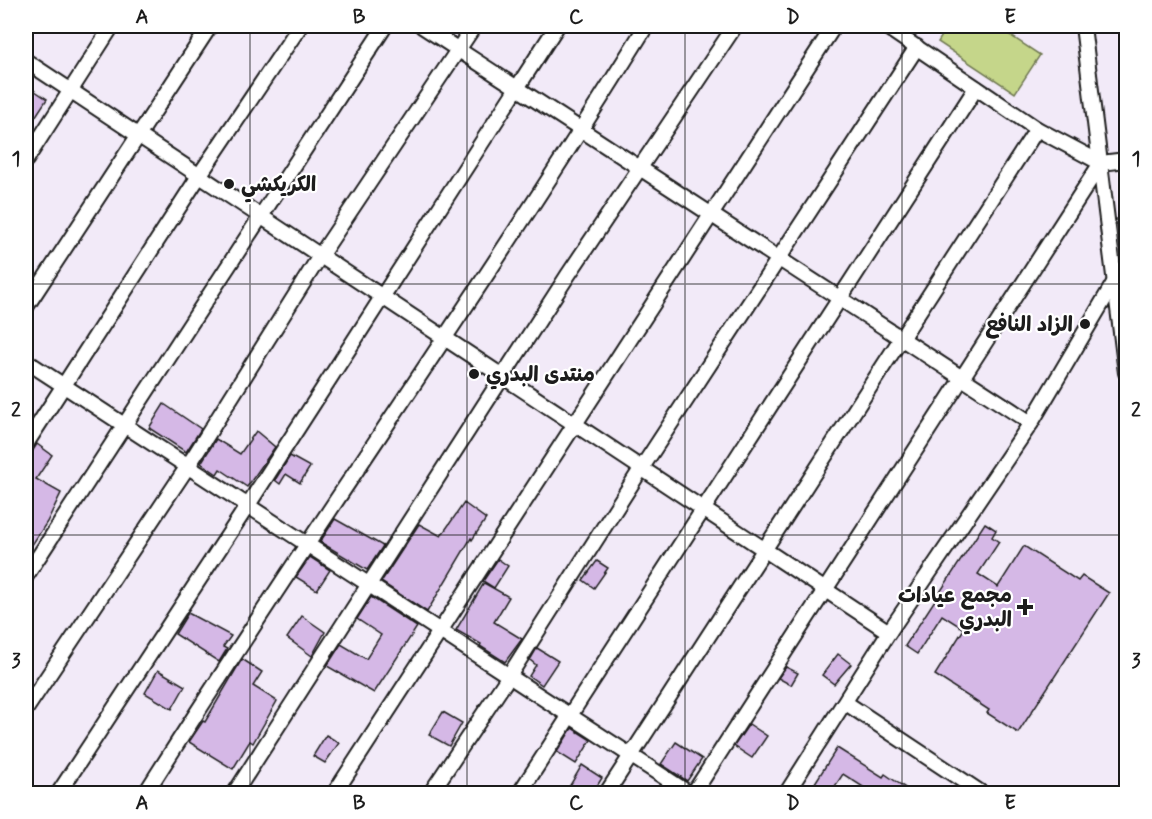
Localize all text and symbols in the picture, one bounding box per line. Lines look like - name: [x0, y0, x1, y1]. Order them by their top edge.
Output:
- text: A: [135, 4, 149, 31]
- text: B: [353, 4, 366, 31]
- text: C: [569, 4, 584, 31]
- text: D: [786, 4, 800, 31]
- text: E: [1004, 4, 1016, 31]
- text: 1: [12, 146, 20, 173]
- text: 1: [1132, 146, 1140, 173]
- place label: الكريكشي: [241, 171, 316, 203]
- marker: الكريكشي: [222, 177, 236, 191]
- place label: الزاد النافع: [985, 311, 1073, 339]
- marker: الزاد النافع: [1078, 317, 1092, 331]
- place label: منتدى البدري: [486, 361, 595, 390]
- marker: منتدى البدري: [467, 367, 481, 381]
- text: 2: [11, 397, 21, 424]
- text: 2: [1131, 397, 1141, 424]
- place label: مجمع عيادات البدري: [898, 582, 1012, 635]
- marker: مجمع عيادات البدري: [1016, 598, 1034, 616]
- text: 3: [11, 648, 21, 675]
- text: 3: [1131, 648, 1141, 675]
- text: A: [135, 790, 149, 817]
- text: B: [353, 790, 366, 817]
- text: C: [569, 790, 584, 817]
- text: D: [786, 790, 800, 817]
- text: E: [1004, 790, 1016, 817]

